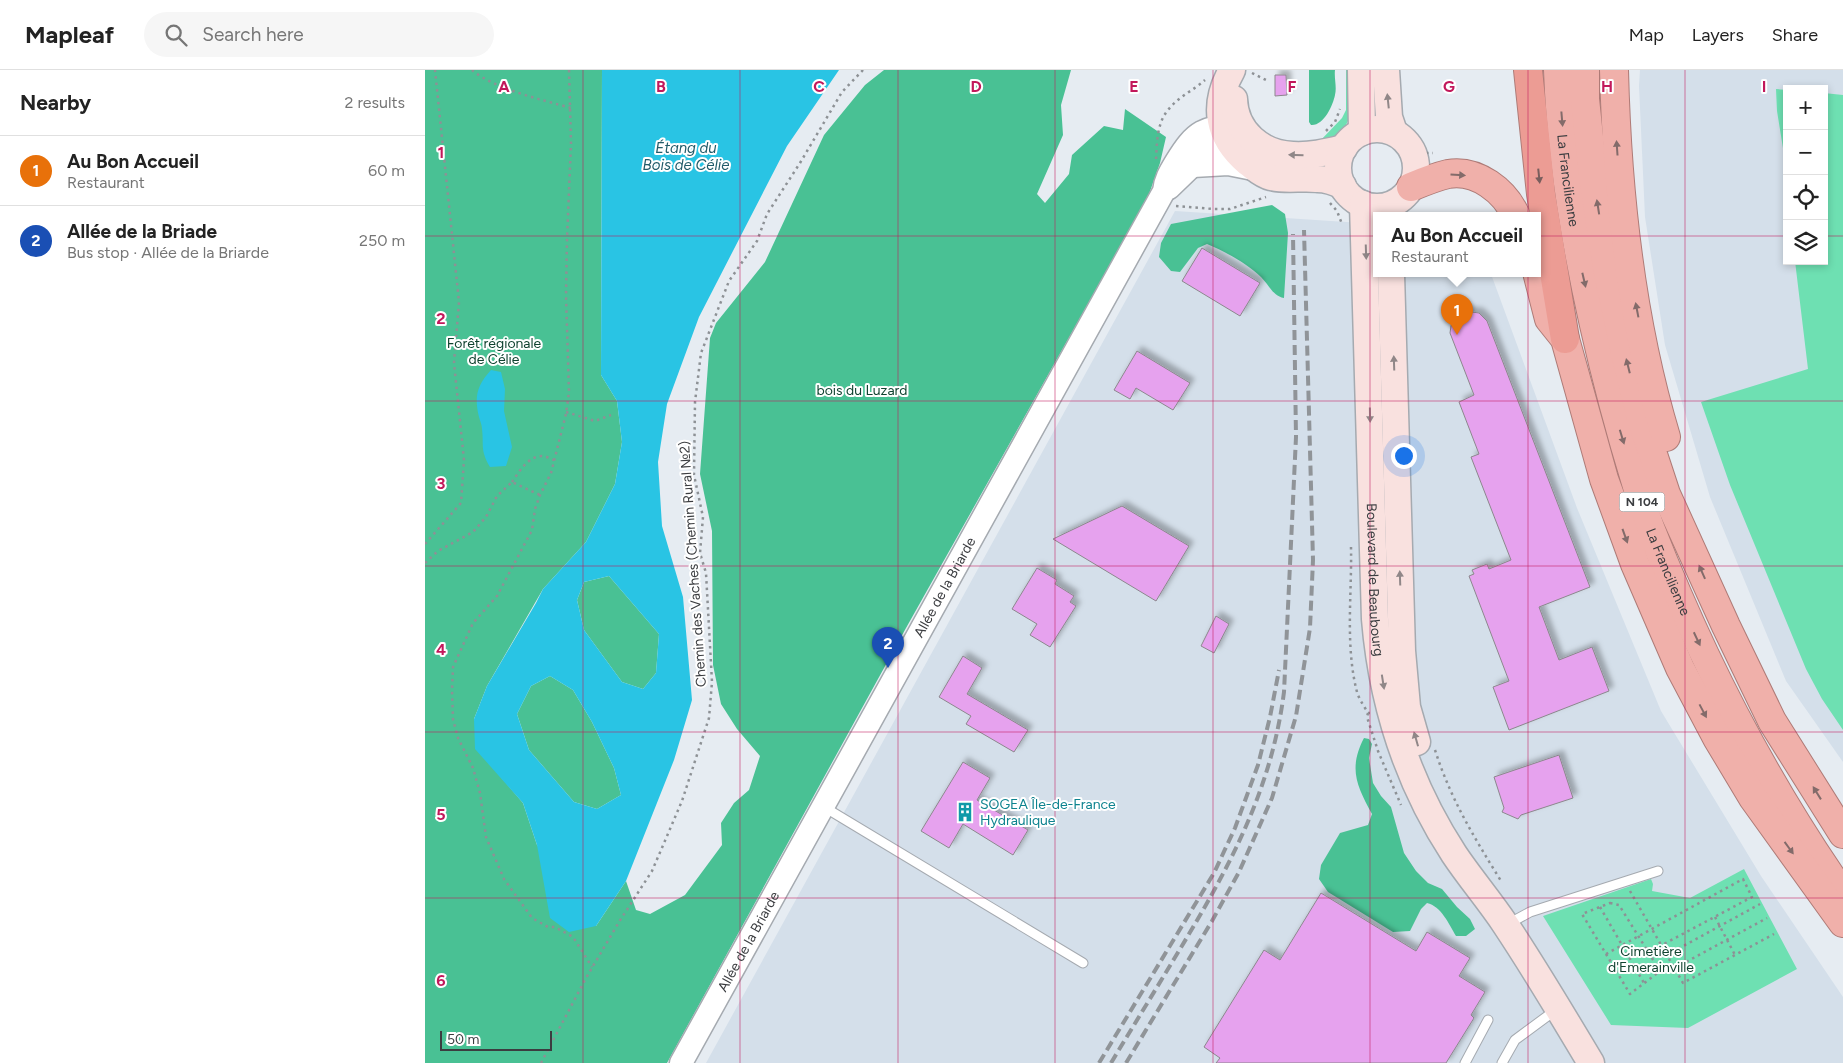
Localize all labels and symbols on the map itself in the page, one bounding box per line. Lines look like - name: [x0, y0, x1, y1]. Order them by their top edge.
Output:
- text: A: [498, 77, 510, 96]
- text: B: [656, 77, 666, 96]
- text: C: [813, 77, 825, 96]
- text: D: [970, 77, 982, 96]
- text: E: [1129, 77, 1139, 96]
- text: F: [1288, 77, 1297, 96]
- text: G: [1443, 77, 1455, 96]
- text: H: [1601, 77, 1613, 96]
- text: I: [1762, 77, 1766, 96]
- one-way arrow: [1384, 93, 1392, 109]
- one-way arrow: [1558, 111, 1566, 127]
- street label: La Francilienne: [1554, 133, 1583, 228]
- water label: Étang du Bois de Célie: [643, 139, 729, 174]
- one-way arrow: [1613, 139, 1621, 155]
- text: 1: [438, 143, 444, 162]
- one-way arrow: [1288, 151, 1304, 159]
- one-way arrow: [1535, 168, 1543, 184]
- one-way arrow: [1450, 171, 1466, 179]
- one-way arrow: [1593, 199, 1601, 215]
- one-way arrow: [1362, 245, 1370, 261]
- one-way arrow: [1580, 272, 1588, 288]
- pin: 1: [1441, 294, 1473, 335]
- one-way arrow: [1633, 302, 1641, 318]
- text: 2: [436, 309, 446, 328]
- park label: Forêt régionale de Célie: [447, 335, 542, 368]
- one-way arrow: [1390, 355, 1398, 371]
- one-way arrow: [1624, 359, 1632, 374]
- park label: bois du Luzard: [816, 382, 908, 399]
- one-way arrow: [1366, 407, 1374, 423]
- one-way arrow: [1619, 430, 1627, 445]
- street label: Chemin des Vaches (Chemin Rural №2): [676, 440, 710, 688]
- your location: [1391, 443, 1417, 469]
- text: 3: [437, 474, 446, 493]
- road number: N 104: [1619, 492, 1665, 512]
- street label: Boulevard de Beaubourg: [1363, 503, 1388, 657]
- street label: La Francilienne: [1643, 526, 1694, 618]
- one-way arrow: [1621, 529, 1629, 544]
- street label: Allée de la Briarde: [910, 534, 979, 640]
- one-way arrow: [1697, 565, 1705, 579]
- one-way arrow: [1395, 570, 1403, 586]
- pin: 2: [872, 627, 904, 668]
- one-way arrow: [1693, 632, 1701, 646]
- text: 4: [436, 640, 446, 659]
- one-way arrow: [1379, 674, 1387, 690]
- one-way arrow: [1699, 704, 1707, 718]
- one-way arrow: [1412, 732, 1420, 747]
- one-way arrow: [1812, 787, 1822, 800]
- place label: SOGEA Île-de-France Hydraulique: [980, 796, 1116, 829]
- building icon: SOGEA Île-de-France Hydraulique: [954, 801, 976, 823]
- text: 5: [436, 805, 446, 824]
- one-way arrow: [1784, 841, 1795, 854]
- street label: Allée de la Briarde: [714, 888, 783, 994]
- park label: Cimetière d'Emerainville: [1608, 943, 1694, 976]
- text: 6: [436, 971, 446, 990]
- scale bar: [440, 1028, 553, 1051]

